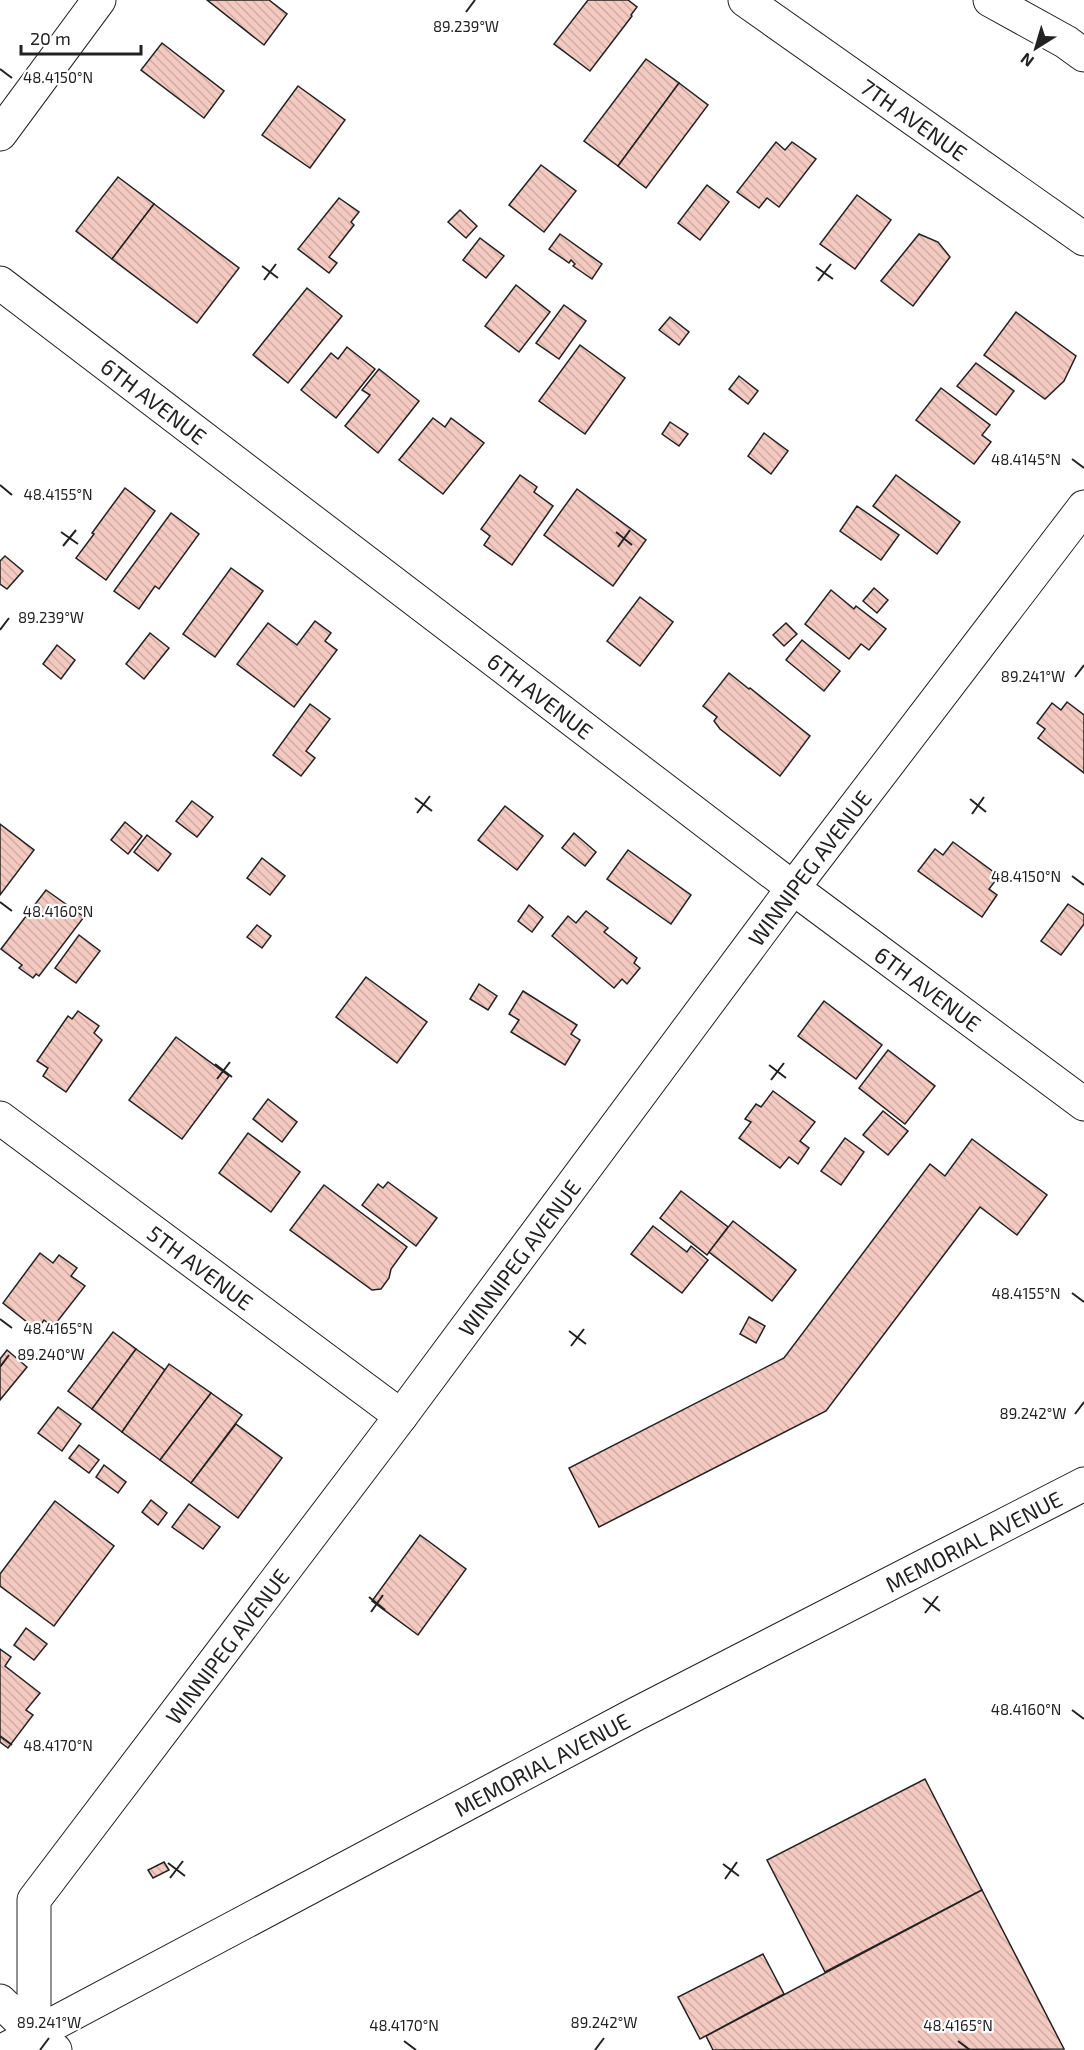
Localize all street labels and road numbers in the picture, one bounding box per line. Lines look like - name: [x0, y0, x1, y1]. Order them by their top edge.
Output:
- street label: 7TH AVENUE: [856, 73, 972, 166]
- street label: 6TH AVENUE: [96, 352, 212, 449]
- street label: 6TH AVENUE: [483, 647, 598, 744]
- street label: WINNIPEG AVENUE: [742, 785, 876, 950]
- street label: 6TH AVENUE: [870, 941, 987, 1036]
- street label: WINNIPEG AVENUE: [452, 1174, 585, 1341]
- street label: 5TH AVENUE: [143, 1219, 259, 1315]
- street label: MEMORIAL AVENUE: [881, 1485, 1066, 1597]
- street label: WINNIPEG AVENUE: [160, 1563, 294, 1729]
- street label: MEMORIAL AVENUE: [449, 1707, 634, 1821]

